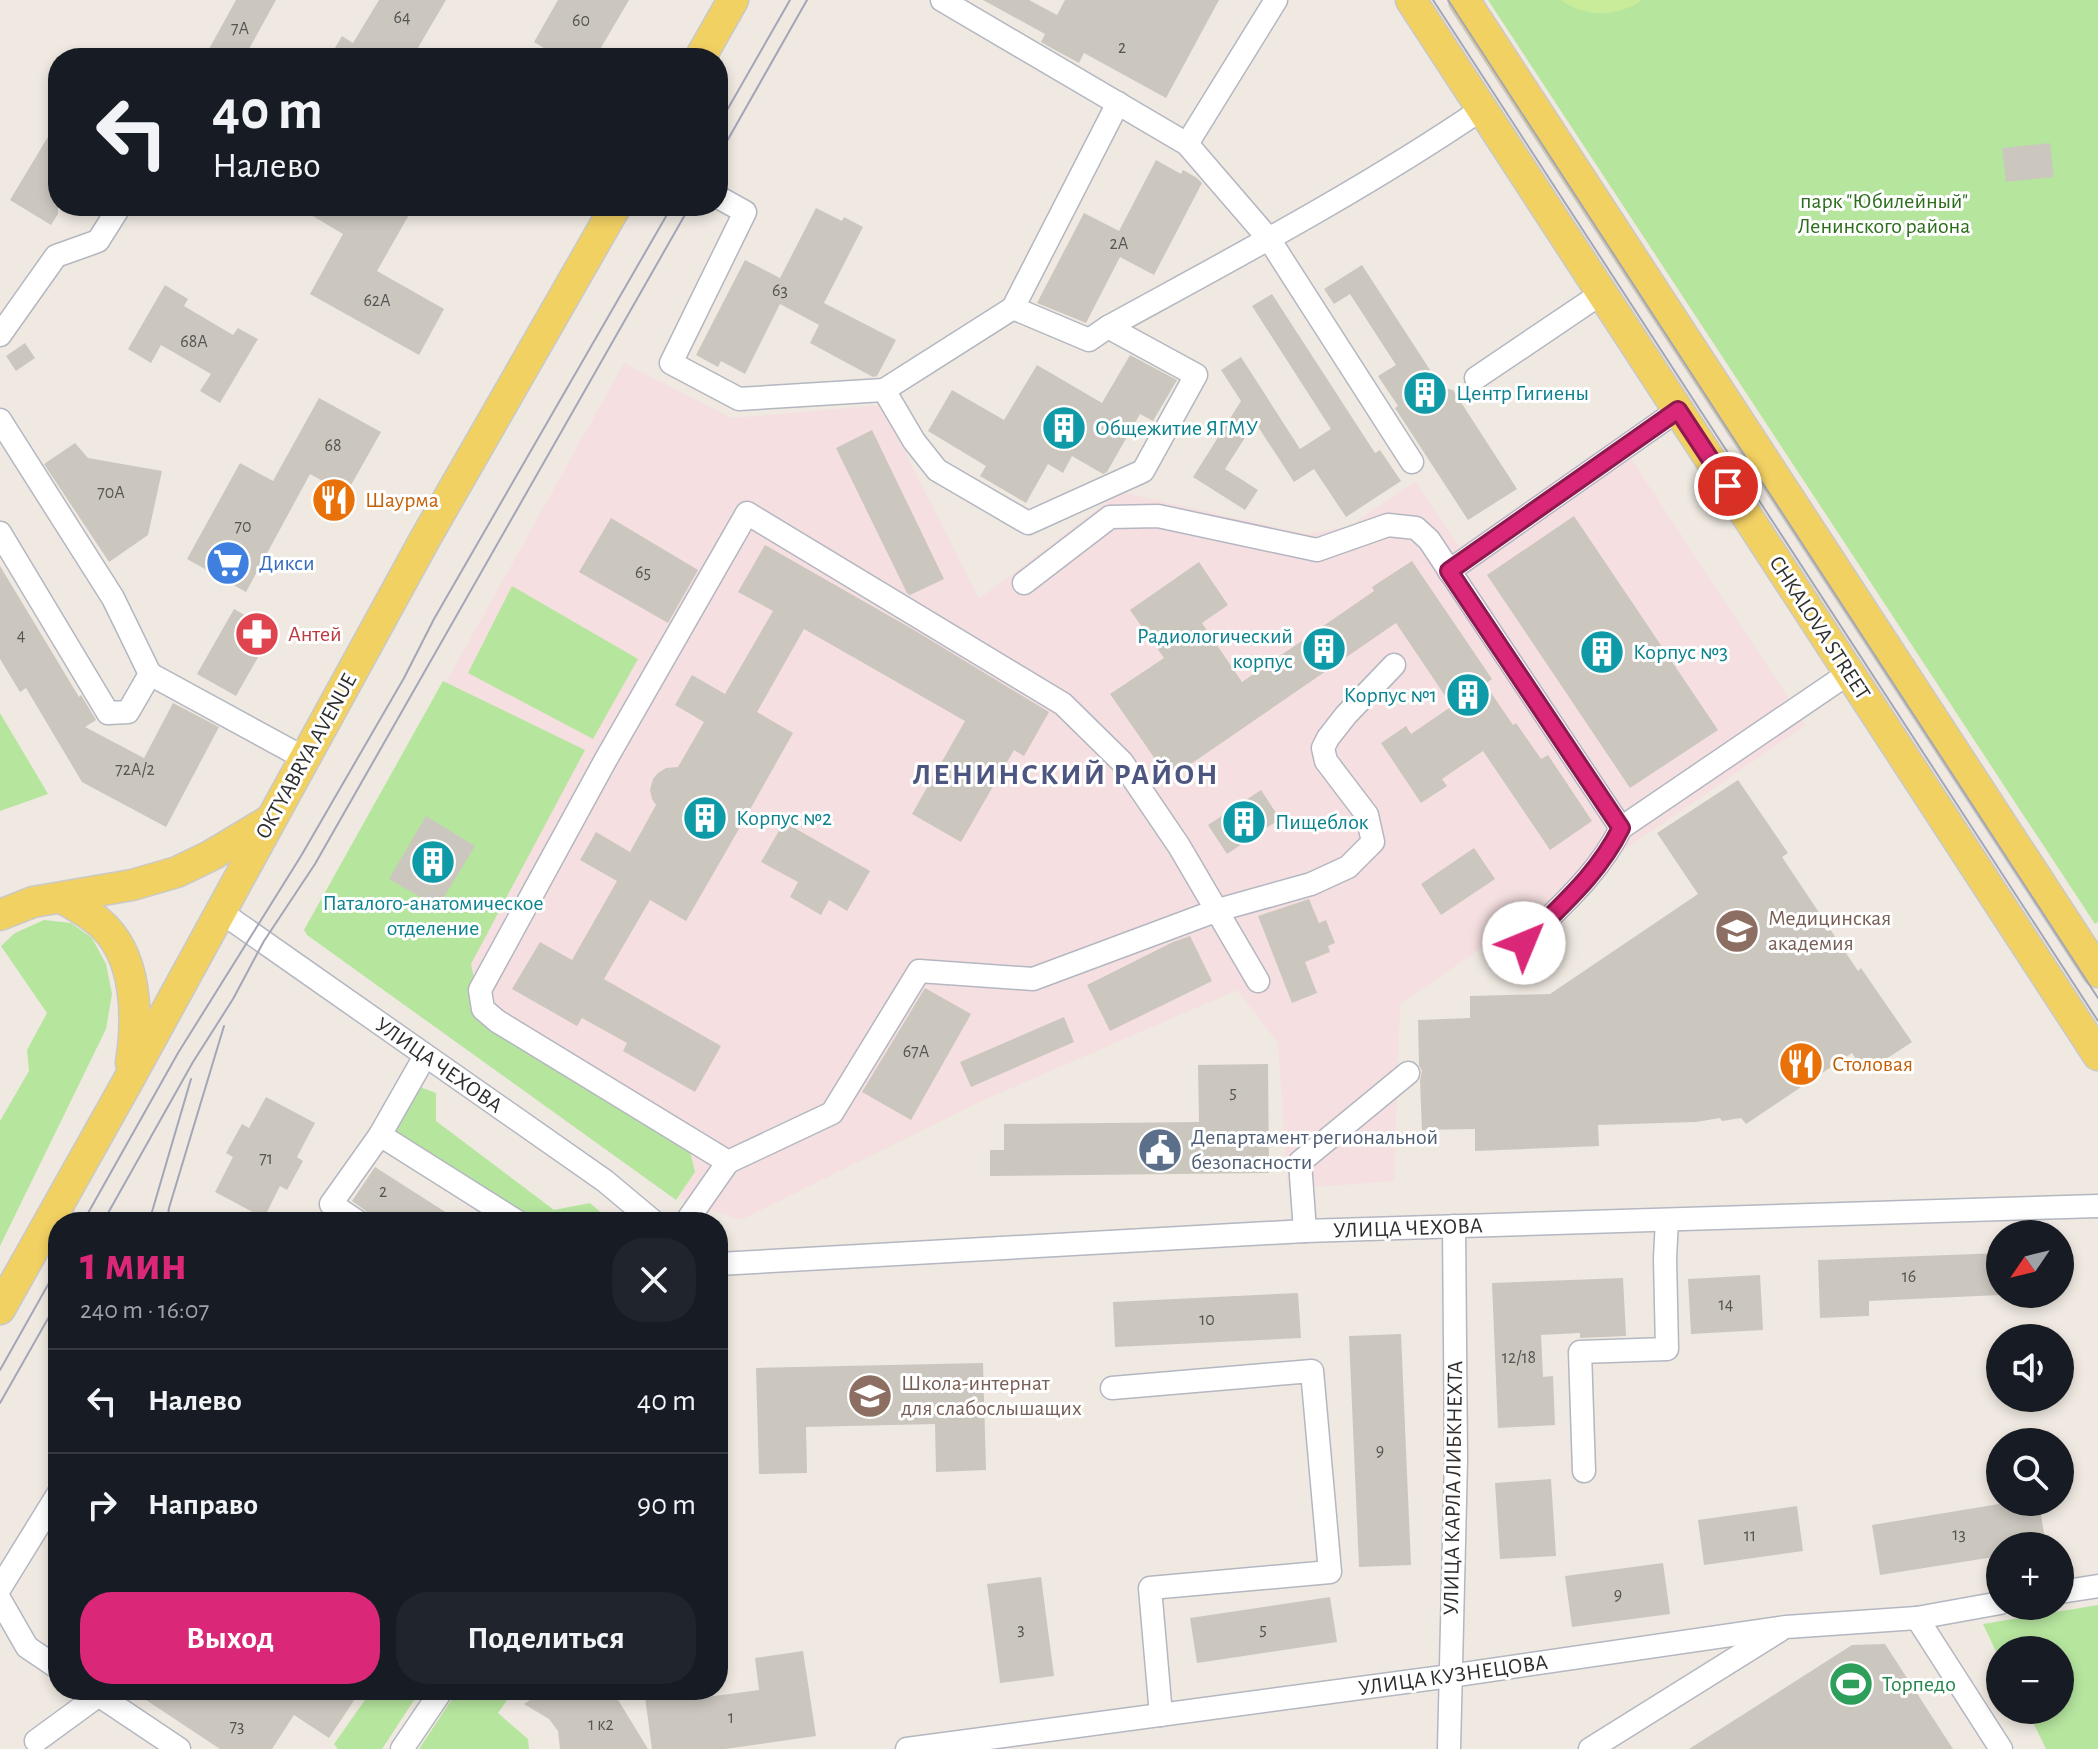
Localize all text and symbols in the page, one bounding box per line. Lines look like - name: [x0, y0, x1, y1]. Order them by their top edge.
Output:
- house number: 64: [393, 9, 411, 27]
- house number: 60: [572, 12, 590, 30]
- house number: 7А: [231, 20, 249, 38]
- house number: 2: [1118, 39, 1126, 57]
- icon: left: [80, 80, 184, 184]
- text: 40 m: [212, 83, 323, 139]
- text: Налево: [212, 148, 321, 184]
- park label: парк "Юбилейный" Ленинского района: [1798, 190, 1970, 237]
- house number: 2А: [1110, 235, 1129, 253]
- house number: 63: [772, 282, 788, 300]
- house number: 62А: [363, 292, 391, 310]
- house number: 68А: [180, 333, 208, 351]
- building icon: Центр Гигиены: [1401, 369, 1449, 417]
- place label: Центр Гигиены: [1456, 382, 1589, 404]
- building icon: Общежитие ЯГМУ: [1040, 404, 1088, 452]
- place label: Общежитие ЯГМУ: [1095, 417, 1259, 439]
- house number: 68: [325, 437, 342, 455]
- pin: [1694, 452, 1762, 520]
- icon: arrive: [1706, 464, 1750, 508]
- restaurant icon: Шаурма: [310, 476, 358, 524]
- house number: 70А: [97, 484, 125, 502]
- place label: Шаурма: [365, 489, 439, 511]
- house number: 70: [234, 518, 252, 536]
- supermarket icon: Дикси: [204, 539, 252, 587]
- place label: Дикси: [259, 552, 315, 574]
- street label: CHKALOVA STREET: [1765, 552, 1875, 704]
- house number: 65: [635, 564, 651, 582]
- pharmacy icon: Антей: [233, 610, 281, 658]
- place label: Антей: [288, 623, 342, 645]
- place label: Радиологический корпус: [1137, 625, 1293, 672]
- building icon: Радиологический корпус: [1300, 625, 1348, 673]
- house number: 4: [17, 627, 26, 645]
- building icon: Корпус №3: [1578, 628, 1626, 676]
- place label: Корпус №3: [1633, 641, 1728, 663]
- street label: OKTYABRYA AVENUE: [252, 670, 361, 842]
- building icon: Корпус №1: [1444, 671, 1492, 719]
- place label: Корпус №1: [1343, 684, 1437, 706]
- district label: ЛЕНИНСКИЙ РАЙОН: [913, 759, 1219, 790]
- house number: 72А/2: [115, 761, 155, 779]
- building icon: Корпус №2: [681, 794, 729, 842]
- building icon: Пищеблок: [1220, 798, 1268, 846]
- place label: Корпус №2: [736, 807, 832, 829]
- place label: Пищеблок: [1275, 811, 1369, 833]
- building icon: Паталого-анатомическое отделение: [409, 838, 457, 886]
- place label: Паталого-анатомическое отделение: [322, 892, 544, 939]
- position arrow: [1482, 901, 1566, 985]
- school or university icon: Медицинская академия: [1713, 907, 1761, 955]
- place label: Медицинская академия: [1768, 907, 1891, 954]
- street label: УЛИЦА ЧЕХОВА: [371, 1013, 507, 1117]
- restaurant icon: Столовая: [1777, 1040, 1825, 1088]
- house number: 67А: [903, 1043, 930, 1061]
- place label: Столовая: [1832, 1053, 1913, 1075]
- house number: 5: [1229, 1084, 1237, 1102]
- public building icon: Департамент региональной безопасности: [1136, 1126, 1184, 1174]
- place label: Департамент региональной безопасности: [1191, 1126, 1438, 1173]
- house number: 71: [259, 1150, 273, 1168]
- house number: 2: [379, 1183, 387, 1201]
- street label: УЛИЦА ЧЕХОВА: [1333, 1214, 1483, 1242]
- north arrow: [1986, 1220, 2074, 1308]
- map controls: [1986, 1220, 2074, 1724]
- button: close: [612, 1238, 696, 1322]
- text: 1 мин: [80, 1241, 187, 1289]
- house number: 16: [1902, 1268, 1916, 1286]
- house number: 14: [1719, 1296, 1734, 1314]
- text: 240 m · 16:07: [80, 1297, 209, 1323]
- house number: 10: [1199, 1311, 1215, 1329]
- button: sound: [1986, 1324, 2074, 1412]
- house number: 12/18: [1502, 1349, 1536, 1367]
- street label: УЛИЦА КАРЛА ЛИБКНЕХТА: [1440, 1360, 1466, 1615]
- school or university icon: Школа-интернат для слабослышащих: [846, 1372, 894, 1420]
- place label: Школа-интернат для слабослышащих: [901, 1372, 1082, 1419]
- icon: left: [80, 1379, 124, 1423]
- text: Налево: [148, 1386, 242, 1416]
- text: 40 m: [637, 1386, 696, 1416]
- button: search: [1986, 1428, 2074, 1516]
- house number: 9: [1376, 1442, 1384, 1460]
- icon: right: [80, 1483, 124, 1527]
- text: Направо: [148, 1490, 258, 1520]
- text: 90 m: [637, 1490, 696, 1520]
- house number: 13: [1952, 1526, 1966, 1544]
- house number: 11: [1744, 1527, 1756, 1545]
- button: +: [1986, 1532, 2074, 1620]
- house number: 9: [1614, 1586, 1622, 1604]
- button: Выход: [80, 1592, 380, 1684]
- button: Поделиться: [396, 1592, 696, 1684]
- house number: 3: [1017, 1621, 1025, 1639]
- house number: 5: [1259, 1621, 1267, 1639]
- button: −: [1986, 1636, 2074, 1724]
- street label: УЛИЦА КУЗНЕЦОВА: [1357, 1651, 1549, 1699]
- sports icon: Торпедо: [1827, 1660, 1875, 1708]
- place label: Торпедо: [1882, 1673, 1956, 1695]
- house number: 1: [728, 1709, 734, 1727]
- house number: 1 к2: [588, 1716, 614, 1734]
- house number: 73: [230, 1718, 244, 1736]

